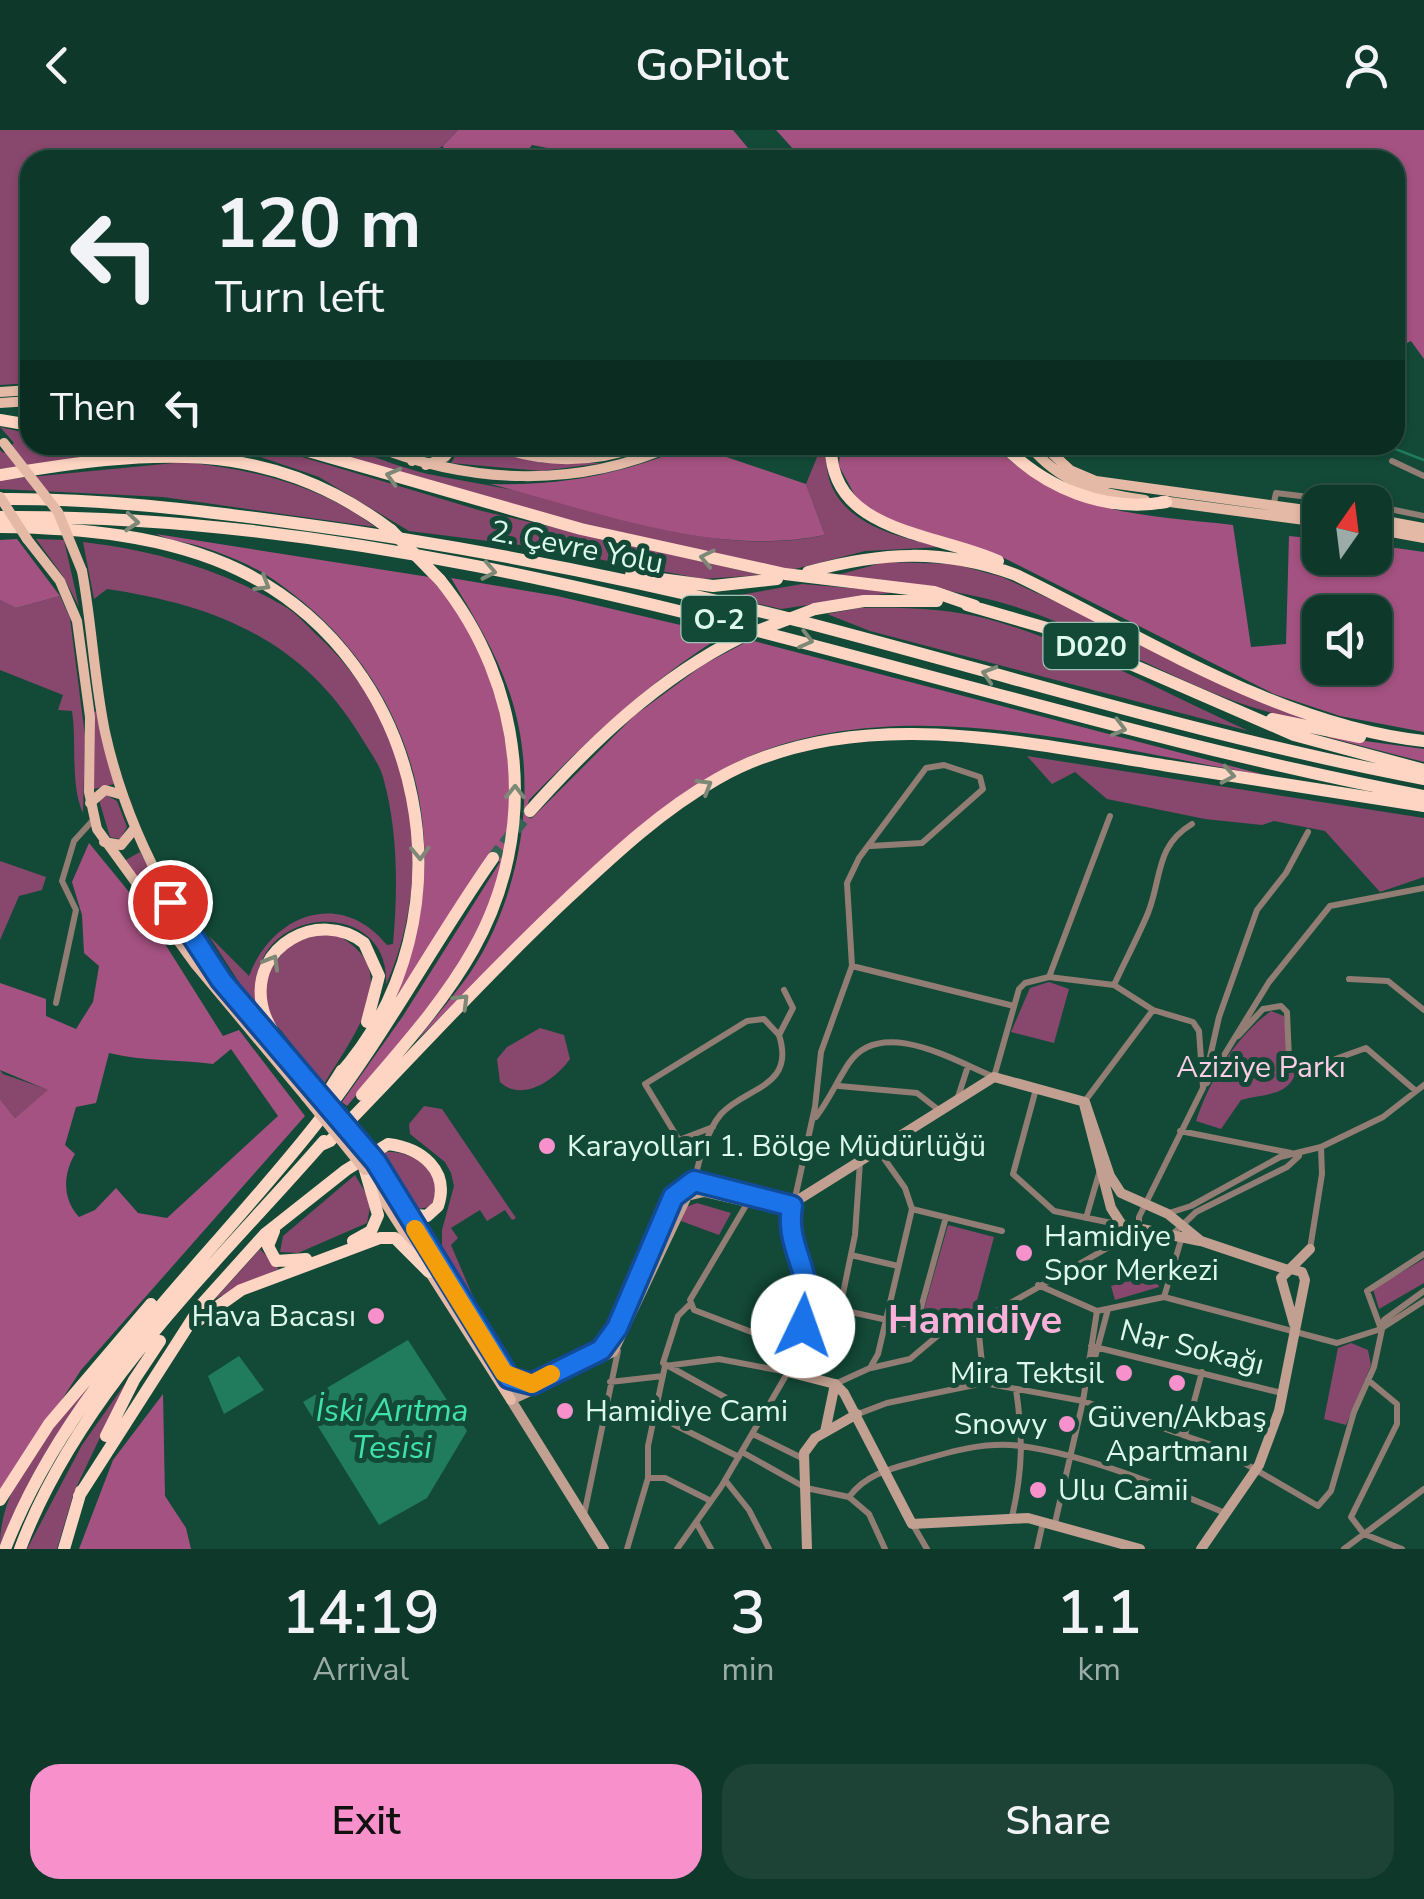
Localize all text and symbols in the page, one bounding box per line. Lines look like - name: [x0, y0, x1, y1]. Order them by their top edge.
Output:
- text: GoPilot: [635, 35, 789, 96]
- icon: back: [30, 38, 85, 93]
- icon: person: [1339, 38, 1394, 93]
- text: 120 m: [215, 176, 421, 272]
- icon: left: [50, 190, 180, 320]
- text: Turn left: [215, 267, 384, 328]
- icon: left: [156, 380, 211, 435]
- text: Then: [50, 382, 136, 433]
- one-way arrow: [385, 467, 402, 488]
- north arrow: [1302, 485, 1392, 575]
- map controls: [1302, 485, 1392, 685]
- one-way arrow: [125, 511, 141, 533]
- street label: 2. Çevre Yolu: [487, 511, 667, 584]
- one-way arrow: [699, 548, 716, 569]
- one-way arrow: [480, 559, 497, 580]
- one-way arrow: [252, 572, 270, 591]
- button: sound: [1302, 595, 1392, 685]
- road number: O-2: [682, 596, 756, 642]
- road number: D020: [1044, 623, 1138, 669]
- one-way arrow: [797, 629, 814, 650]
- one-way arrow: [981, 665, 998, 686]
- one-way arrow: [1110, 716, 1127, 737]
- one-way arrow: [1220, 764, 1236, 785]
- one-way arrow: [694, 779, 712, 798]
- one-way arrow: [504, 784, 526, 800]
- one-way arrow: [409, 845, 430, 861]
- pin: [128, 860, 213, 945]
- icon: arrive: [143, 875, 198, 930]
- one-way arrow: [259, 954, 279, 972]
- one-way arrow: [451, 995, 469, 1013]
- park label: Aziziye Parkı: [1176, 1047, 1346, 1088]
- place label: Karayolları 1. Bölge Müdürlüğü: [567, 1126, 986, 1167]
- marker: Karayolları 1. Bölge Müdürlüğü: [536, 1135, 558, 1157]
- place label: Hamidiye Spor Merkezi: [1044, 1216, 1219, 1291]
- marker: Hamidiye Spor Merkezi: [1013, 1242, 1035, 1264]
- position arrow: [751, 1274, 855, 1378]
- district label: Hamidiye: [888, 1293, 1062, 1347]
- place label: Hava Bacası: [191, 1296, 356, 1337]
- marker: Hava Bacası: [365, 1305, 387, 1327]
- street label: Nar Sokağı: [1116, 1310, 1268, 1385]
- place label: Mira Tektsil: [950, 1353, 1104, 1394]
- marker: Mira Tektsil: [1113, 1362, 1135, 1384]
- marker: Güven/Akbaş Apartmanı: [1166, 1372, 1188, 1394]
- water label: İski Arıtma Tesisi: [315, 1389, 469, 1469]
- place label: Hamidiye Cami: [585, 1391, 788, 1432]
- place label: Güven/Akbaş Apartmanı: [1087, 1397, 1267, 1472]
- marker: Hamidiye Cami: [554, 1400, 576, 1422]
- place label: Snowy: [954, 1404, 1048, 1445]
- marker: Snowy: [1056, 1413, 1078, 1435]
- place label: Ulu Camii: [1058, 1470, 1188, 1511]
- marker: Ulu Camii: [1027, 1479, 1049, 1501]
- text: 14:19: [282, 1572, 440, 1654]
- text: 3: [730, 1572, 766, 1654]
- text: 1.1: [1056, 1572, 1142, 1654]
- text: Arrival: [313, 1648, 409, 1691]
- text: min: [721, 1648, 774, 1691]
- text: km: [1078, 1648, 1121, 1691]
- button: Exit: [30, 1764, 702, 1879]
- button: Share: [722, 1764, 1394, 1879]

